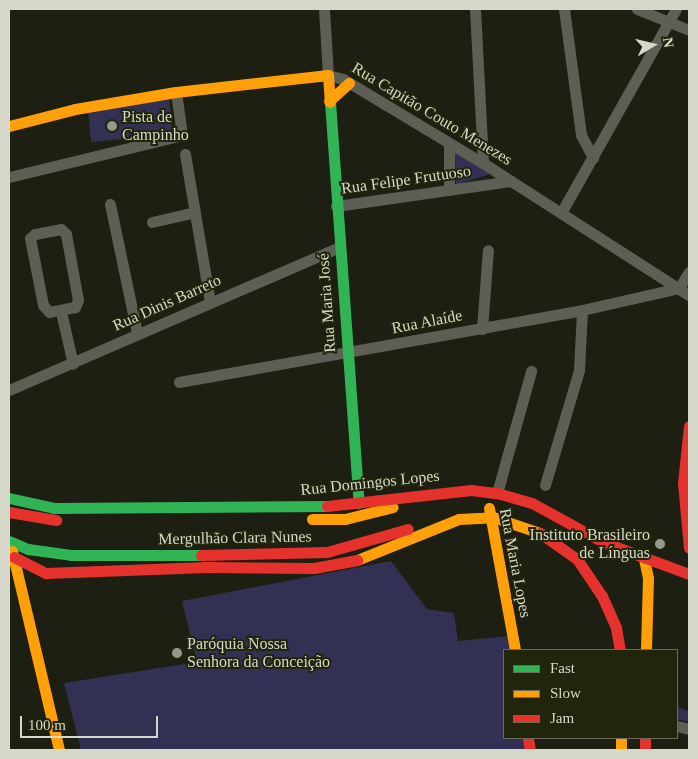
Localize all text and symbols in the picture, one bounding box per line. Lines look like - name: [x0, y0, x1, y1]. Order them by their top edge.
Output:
- north arrow: [628, 20, 678, 70]
- text: N: [660, 36, 677, 49]
- street label: Rua Capitão Couto Menezes: [348, 59, 516, 169]
- place label: Pista de Campinho: [122, 107, 189, 145]
- marker: Pista de Campinho: [106, 120, 118, 132]
- street label: Rua Felipe Frutuoso: [340, 161, 472, 199]
- street label: Rua Maria José: [314, 253, 340, 353]
- street label: Rua Dinis Barreto: [110, 271, 224, 335]
- street label: Rua Alaíde: [390, 306, 464, 338]
- street label: Rua Domingos Lopes: [300, 466, 440, 500]
- street label: Rua Maria Lopes: [495, 507, 535, 619]
- place label: Instituto Brasileiro de Línguas: [530, 525, 650, 563]
- street label: Mergulhão Clara Nunes: [158, 527, 312, 549]
- marker: Instituto Brasileiro de Línguas: [654, 538, 666, 550]
- place label: Paróquia Nossa Senhora da Conceição: [187, 634, 330, 672]
- marker: Paróquia Nossa Senhora da Conceição: [171, 647, 183, 659]
- legend: [503, 649, 678, 739]
- text: Fast: [550, 660, 575, 676]
- text: Slow: [550, 685, 581, 701]
- scale bar: [22, 706, 160, 738]
- text: Jam: [550, 710, 574, 726]
- text: 100 m: [28, 717, 66, 733]

